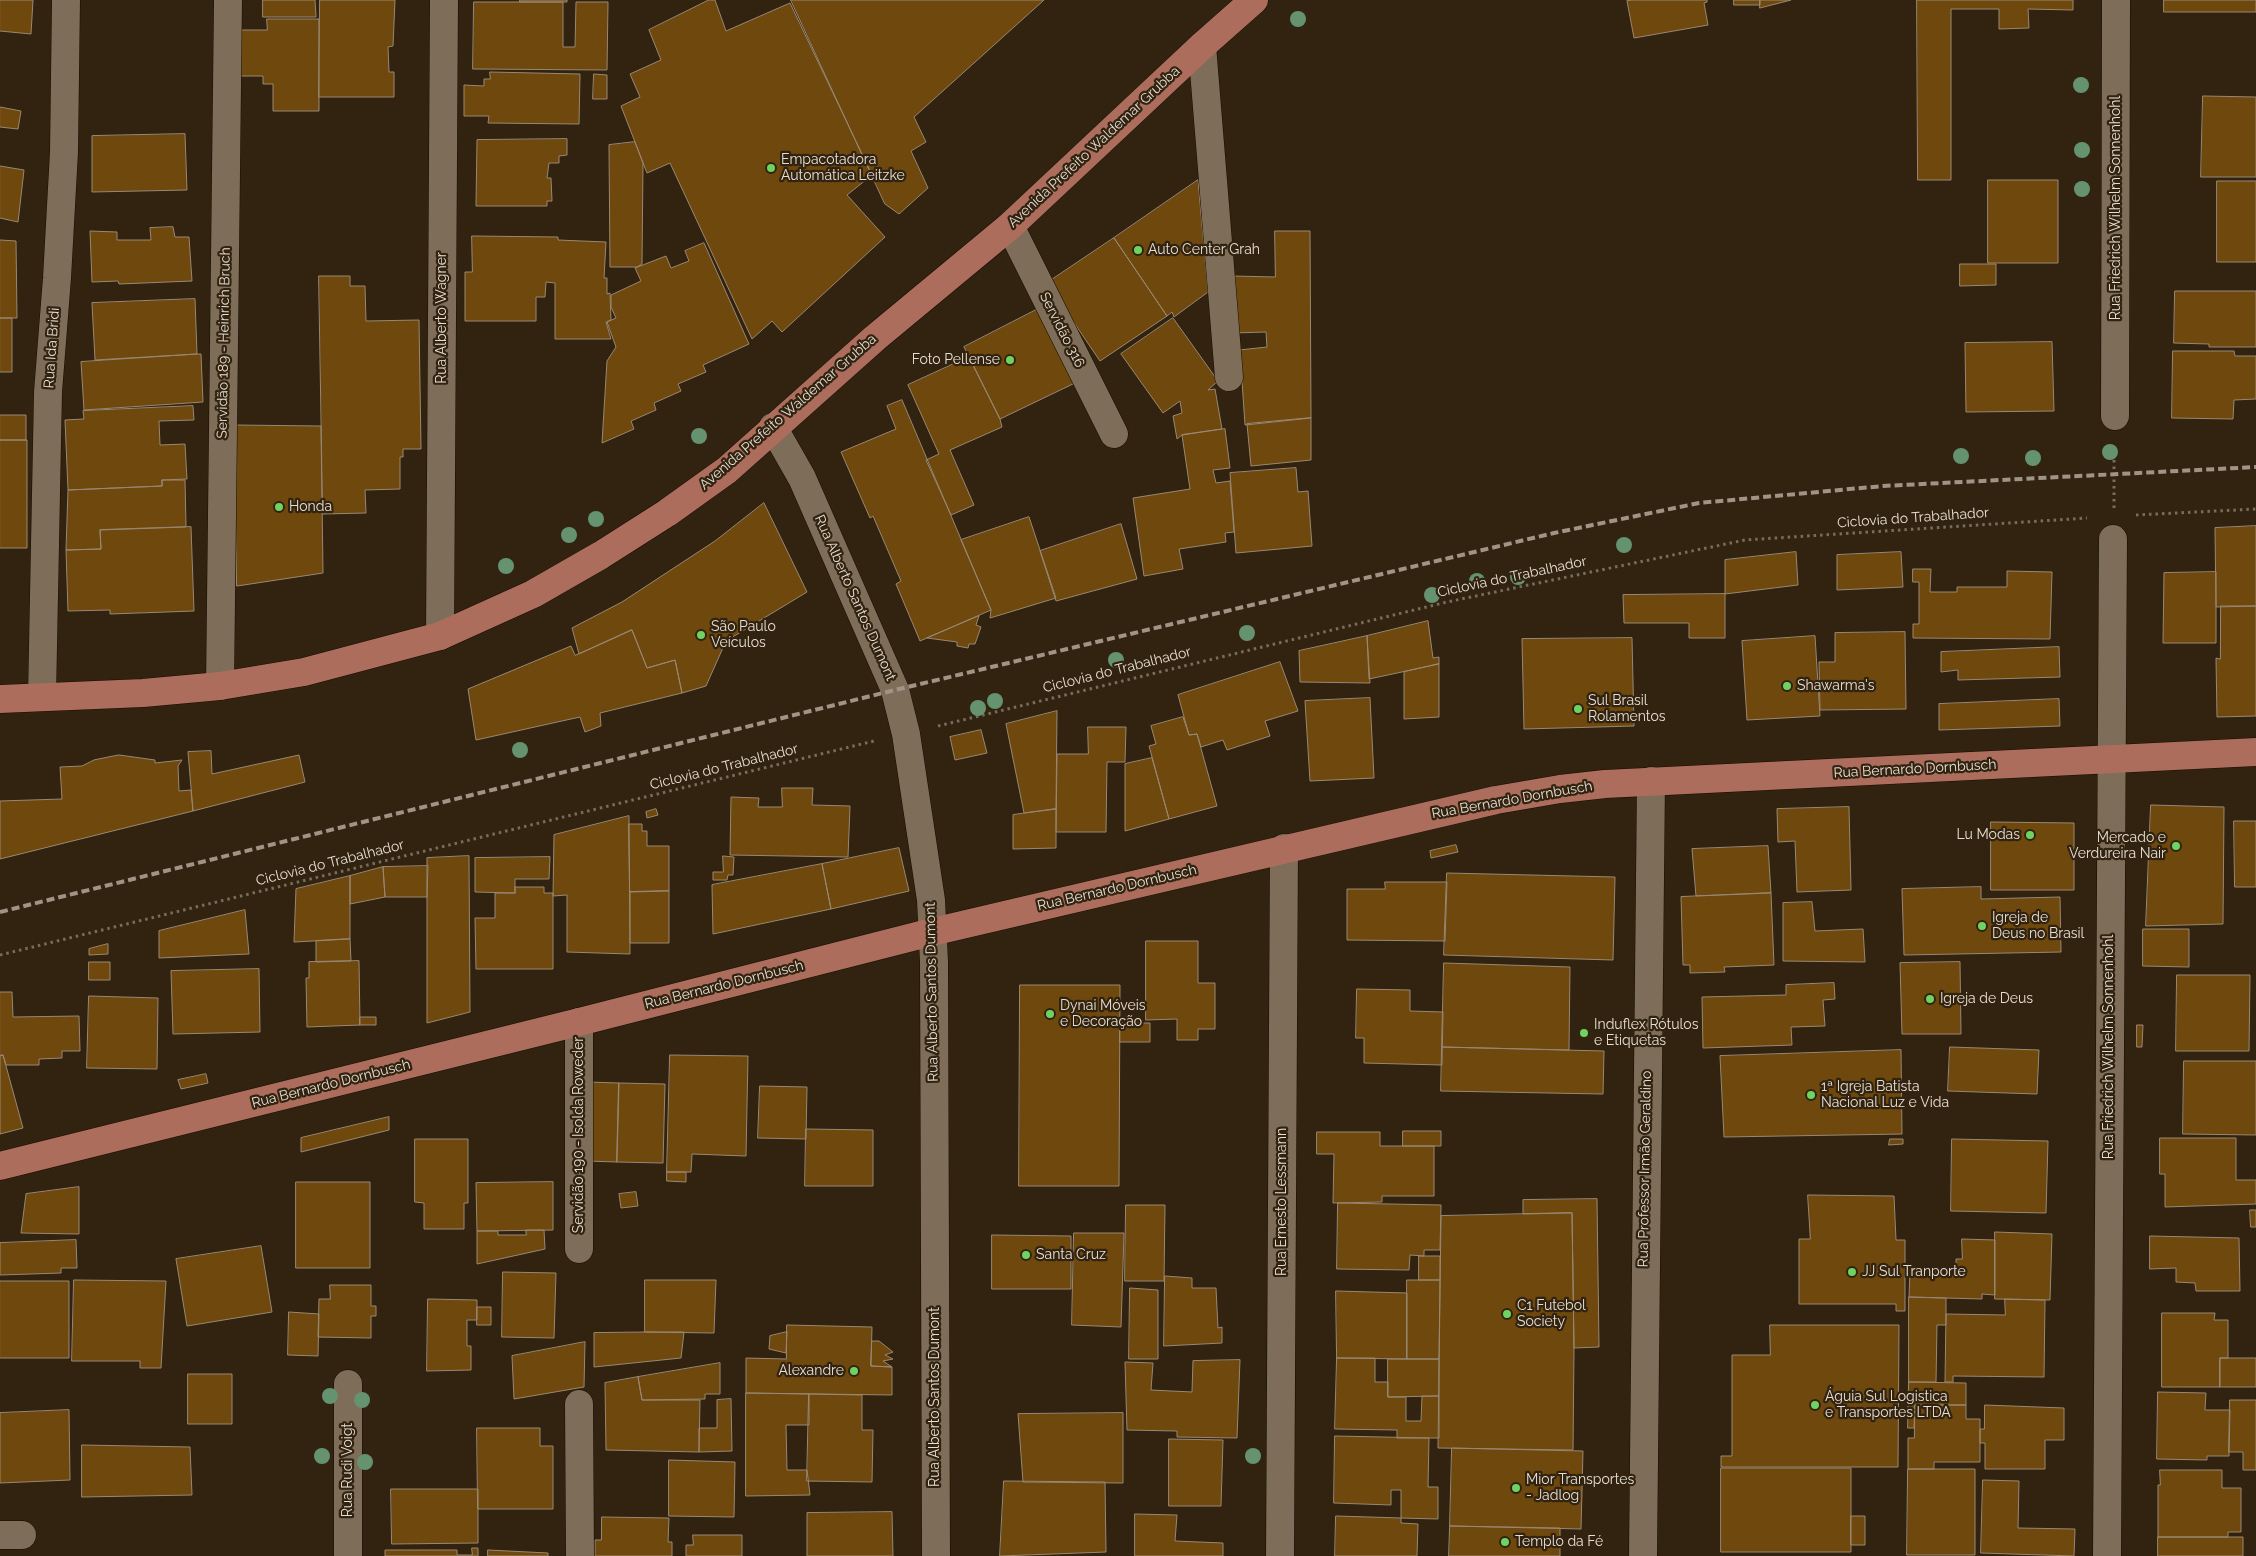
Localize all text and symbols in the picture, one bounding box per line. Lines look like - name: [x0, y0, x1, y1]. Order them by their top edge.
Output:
- street label: Avenida Prefeito Waldemar Grubba: [1005, 63, 1183, 231]
- street label: Rua Friedrich Wilhelm Sonnenhohl: [2108, 96, 2124, 320]
- place label: Empacotadora Automática Leitzke: [781, 152, 905, 184]
- marker: Empacotadora Automática Leitzke: [765, 162, 777, 174]
- place label: Auto Center Grah: [1148, 242, 1260, 258]
- marker: Auto Center Grah: [1132, 244, 1144, 256]
- street label: Servidão 189 - Heinrich Bruch: [214, 247, 234, 439]
- street label: Rua Alberto Wagner: [434, 252, 450, 384]
- street label: Servidão 316: [1036, 290, 1088, 370]
- street label: Rua Ida Bridi: [41, 307, 63, 389]
- street label: Avenida Prefeito Waldemar Grubba: [696, 331, 880, 493]
- place label: Foto Pellense: [912, 352, 1000, 368]
- marker: Foto Pellense: [1004, 354, 1016, 366]
- place label: Honda: [289, 499, 332, 515]
- marker: Honda: [273, 501, 285, 513]
- street label: Ciclovia do Trabalhador: [1837, 504, 1989, 532]
- street label: Rua Alberto Santos Dumont: [811, 512, 899, 684]
- street label: Ciclovia do Trabalhador: [1436, 553, 1588, 601]
- place label: São Paulo Veículos: [711, 619, 776, 652]
- marker: São Paulo Veículos: [695, 629, 707, 641]
- street label: Ciclovia do Trabalhador: [1041, 643, 1193, 697]
- place label: Shawarma's: [1797, 678, 1874, 694]
- marker: Shawarma's: [1781, 680, 1793, 692]
- place label: Sul Brasil Rolamentos: [1588, 693, 1666, 726]
- marker: Sul Brasil Rolamentos: [1572, 703, 1584, 715]
- street label: Ciclovia do Trabalhador: [648, 740, 800, 794]
- street label: Rua Bernardo Dornbusch: [1833, 756, 1997, 782]
- street label: Rua Bernardo Dornbusch: [1430, 778, 1594, 822]
- place label: Lu Modas: [1956, 827, 2020, 843]
- marker: Lu Modas: [2024, 829, 2036, 841]
- place label: Mercado e Verdureira Nair: [2069, 830, 2166, 862]
- street label: Ciclovia do Trabalhador: [254, 836, 406, 890]
- marker: Mercado e Verdureira Nair: [2170, 840, 2182, 852]
- street label: Rua Bernardo Dornbusch: [1036, 861, 1198, 915]
- street label: Rua Alberto Santos Dumont: [922, 902, 942, 1082]
- place label: Igreja de Deus no Brasil: [1992, 910, 2084, 942]
- marker: Igreja de Deus no Brasil: [1976, 920, 1988, 932]
- street label: Rua Friedrich Wilhelm Sonnenhohl: [2101, 935, 2117, 1159]
- street label: Rua Bernardo Dornbusch: [643, 957, 805, 1013]
- place label: Igreja de Deus: [1940, 991, 2033, 1007]
- marker: Igreja de Deus: [1924, 993, 1936, 1005]
- place label: Dynai Móveis e Decoração: [1060, 998, 1145, 1030]
- marker: Dynai Móveis e Decoração: [1044, 1008, 1056, 1020]
- place label: Induflex Rótulos e Etiquetas: [1594, 1017, 1698, 1050]
- marker: Induflex Rótulos e Etiquetas: [1578, 1027, 1590, 1039]
- street label: Servidão 190 - Isolda Roweder: [571, 1037, 587, 1233]
- street label: Rua Bernardo Dornbusch: [250, 1056, 412, 1112]
- street label: Rua Professor Irmão Geraldino: [1635, 1071, 1655, 1267]
- place label: 1ª Igreja Batista Nacional Luz e Vida: [1821, 1079, 1949, 1112]
- marker: 1ª Igreja Batista Nacional Luz e Vida: [1805, 1089, 1817, 1101]
- street label: Rua Ernesto Lessmann: [1274, 1128, 1290, 1276]
- place label: Santa Cruz: [1036, 1247, 1106, 1263]
- marker: Santa Cruz: [1020, 1249, 1032, 1261]
- place label: JJ Sul Tranporte: [1862, 1264, 1966, 1280]
- marker: JJ Sul Tranporte: [1846, 1266, 1858, 1278]
- place label: C1 Futebol Society: [1517, 1298, 1586, 1330]
- street label: Rua Alberto Santos Dumont: [927, 1307, 943, 1487]
- marker: C1 Futebol Society: [1501, 1308, 1513, 1320]
- place label: Alexandre: [778, 1363, 844, 1379]
- marker: Alexandre: [848, 1365, 860, 1377]
- place label: Águia Sul Logistica e Transportes LTDA: [1825, 1389, 1951, 1421]
- marker: Águia Sul Logistica e Transportes LTDA: [1809, 1399, 1821, 1411]
- street label: Rua Rudi Voigt: [340, 1423, 356, 1517]
- place label: Mior Transportes - Jadlog: [1526, 1472, 1634, 1504]
- marker: Mior Transportes - Jadlog: [1510, 1482, 1522, 1494]
- place label: Templo da Fé: [1515, 1534, 1603, 1550]
- marker: Templo da Fé: [1499, 1536, 1511, 1548]

